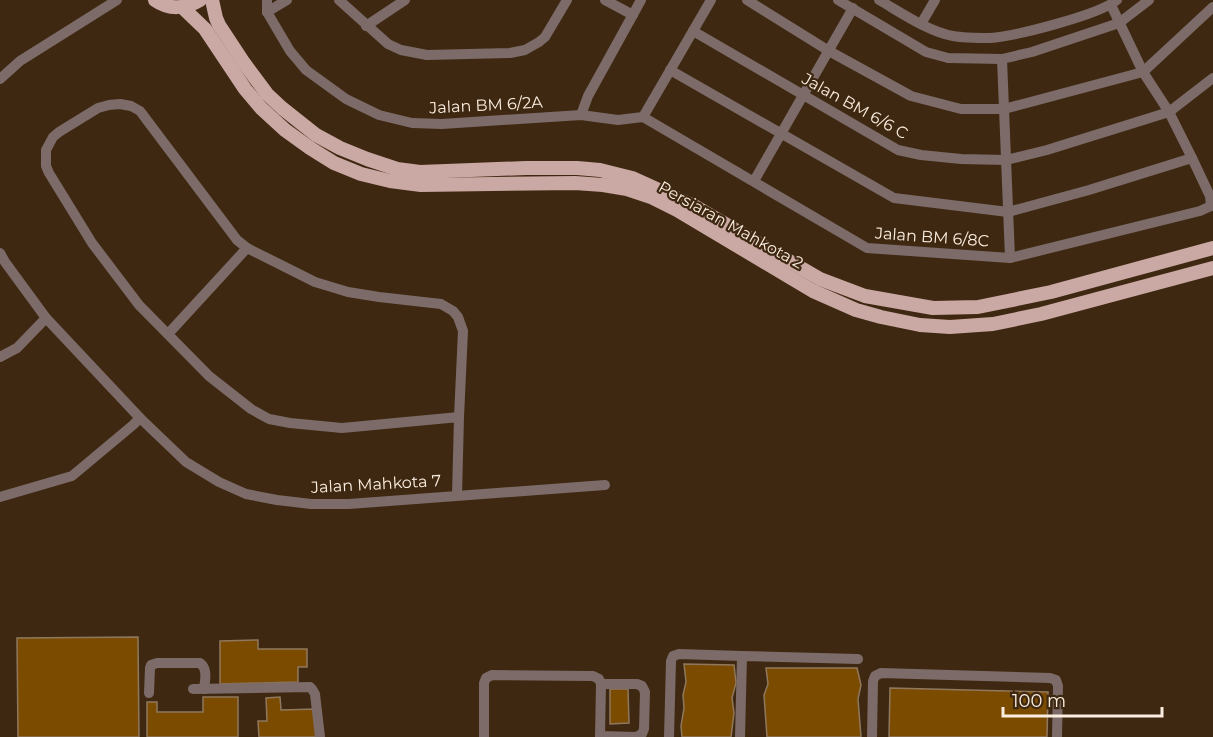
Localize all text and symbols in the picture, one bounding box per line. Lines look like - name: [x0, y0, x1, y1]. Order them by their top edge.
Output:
- street label: Jalan BM 6/6 C: [798, 69, 911, 143]
- street label: Jalan BM 6/2A: [428, 93, 544, 118]
- street label: Persiaran Mahkota 2: [655, 177, 807, 273]
- street label: Jalan BM 6/8C: [873, 223, 990, 250]
- street label: Jalan Mahkota 7: [309, 471, 442, 497]
- scale bar: [1003, 680, 1162, 718]
- text: 100 m: [1012, 690, 1066, 712]

